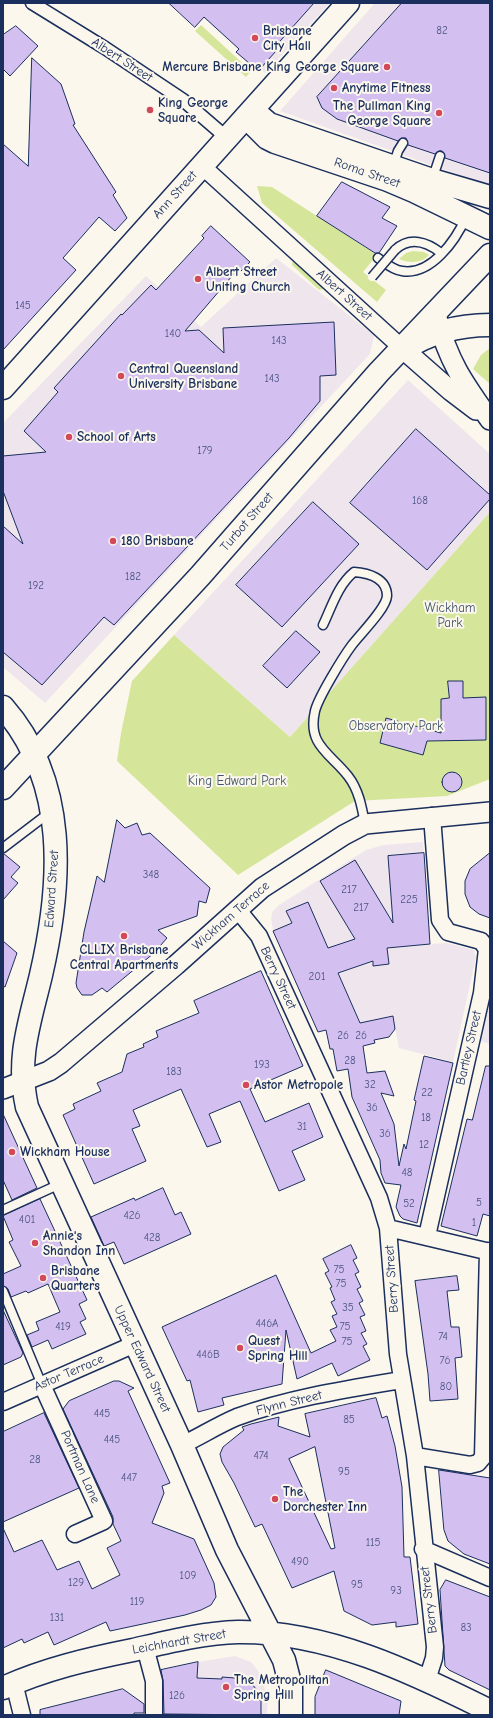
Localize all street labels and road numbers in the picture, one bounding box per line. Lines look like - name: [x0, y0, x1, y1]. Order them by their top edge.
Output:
- street label: Albert Street: [89, 34, 155, 86]
- street label: Roma Street: [332, 154, 402, 192]
- street label: Ann Street: [150, 168, 200, 222]
- street label: Albert Street: [313, 266, 375, 324]
- street label: Turbot Street: [217, 489, 277, 555]
- street label: Edward Street: [42, 850, 62, 928]
- street label: Wickham Terrace: [189, 878, 273, 954]
- street label: Berry Street: [257, 944, 299, 1012]
- street label: Bartley Street: [453, 1009, 485, 1087]
- street label: Berry Street: [382, 1245, 402, 1313]
- street label: Upper Edward Street: [110, 1303, 174, 1415]
- street label: Astor Terrace: [32, 1351, 106, 1395]
- street label: Flynn Street: [254, 1387, 324, 1419]
- street label: Portman Lane: [57, 1428, 103, 1506]
- street label: Berry Street: [417, 1566, 441, 1634]
- street label: Leichhardt Street: [131, 1626, 227, 1658]

